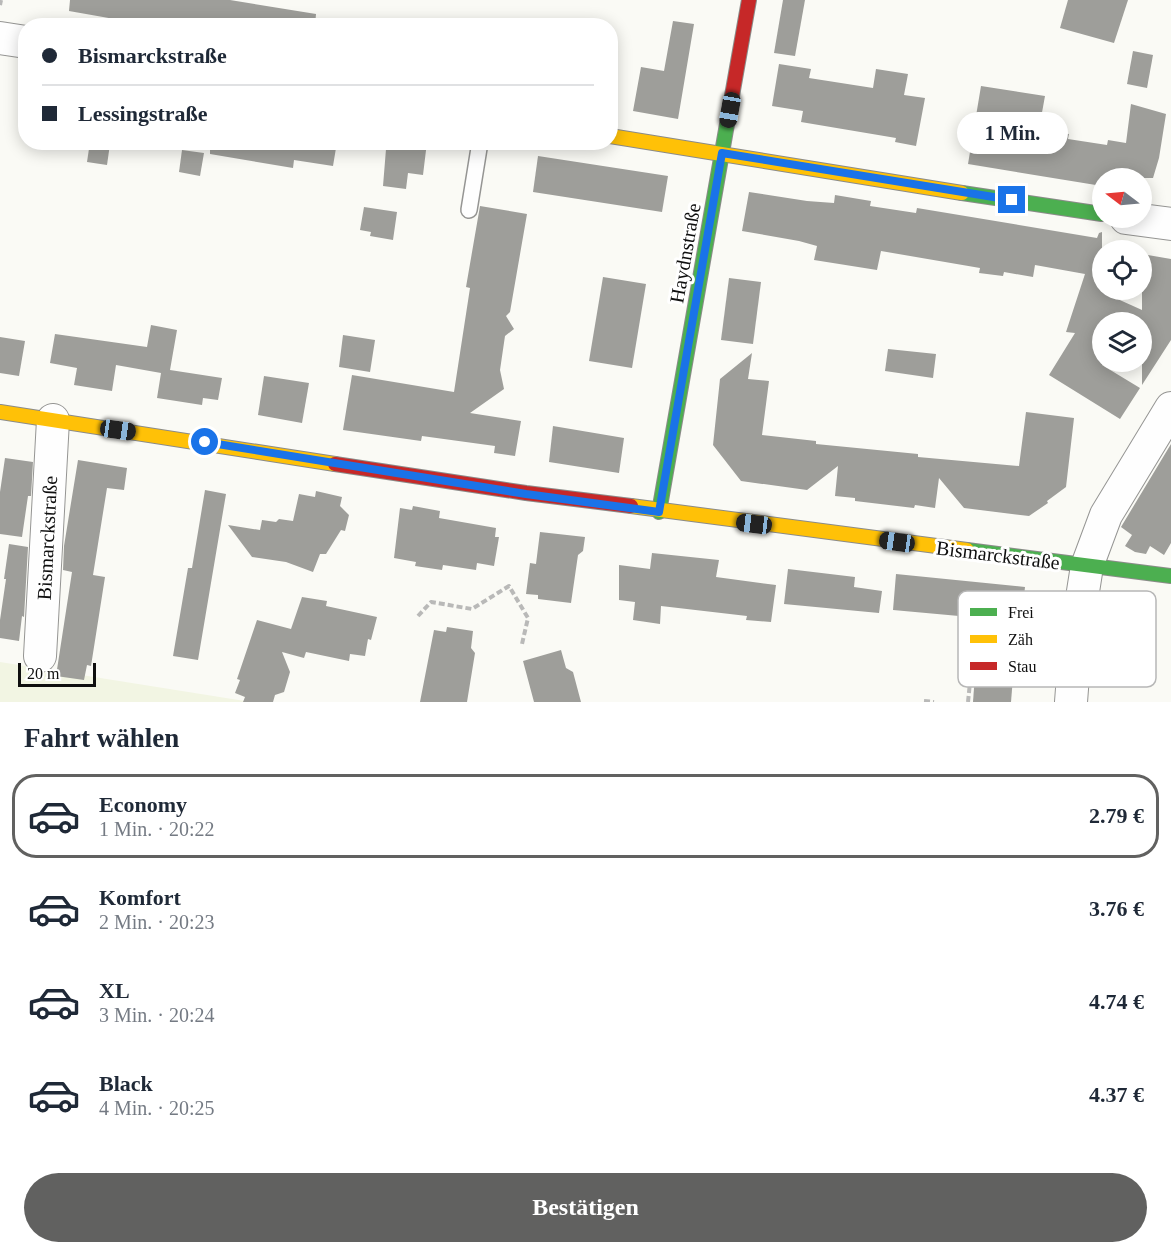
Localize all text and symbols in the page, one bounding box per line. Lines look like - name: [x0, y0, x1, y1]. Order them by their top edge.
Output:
- text: Bismarckstraße: [78, 43, 227, 68]
- car: [718, 91, 742, 129]
- text: Lessingstraße: [78, 101, 208, 126]
- callout: 1 Min.: [956, 113, 1068, 155]
- text: 1 Min.: [985, 122, 1040, 144]
- north arrow: [1092, 168, 1152, 228]
- map controls: [1092, 168, 1152, 372]
- route end: [998, 186, 1025, 213]
- street label: Haydnstraße: [665, 201, 706, 305]
- button: locate: [1092, 240, 1152, 300]
- button: layers: [1092, 312, 1152, 372]
- car: [99, 419, 137, 441]
- route start: [191, 428, 218, 455]
- street label: Bismarckstraße: [33, 475, 61, 601]
- car: [735, 513, 773, 535]
- car: [878, 531, 916, 553]
- street label: Bismarckstraße: [935, 537, 1061, 574]
- legend: [958, 591, 1156, 687]
- text: Frei: [1008, 604, 1034, 621]
- text: Zäh: [1008, 631, 1033, 648]
- text: Stau: [1008, 658, 1036, 675]
- scale bar: [18, 660, 96, 688]
- text: 20 m: [27, 665, 59, 682]
- text: Fahrt wählen: [24, 723, 179, 753]
- icon: car: [27, 789, 81, 843]
- text: Economy: [99, 792, 187, 817]
- text: 2.79 €: [1089, 803, 1144, 828]
- text: 1 Min. · 20:22: [99, 818, 215, 840]
- icon: car: [27, 882, 81, 936]
- text: Komfort: [99, 885, 181, 910]
- text: 3.76 €: [1089, 896, 1144, 921]
- text: 2 Min. · 20:23: [99, 911, 215, 933]
- icon: car: [27, 975, 81, 1029]
- text: XL: [99, 978, 130, 1003]
- text: 4.74 €: [1089, 989, 1144, 1014]
- text: 3 Min. · 20:24: [99, 1004, 215, 1026]
- icon: car: [27, 1068, 81, 1122]
- text: Black: [99, 1071, 153, 1096]
- text: 4.37 €: [1089, 1082, 1144, 1107]
- text: 4 Min. · 20:25: [99, 1097, 215, 1119]
- button: Bestätigen: [24, 1173, 1147, 1242]

